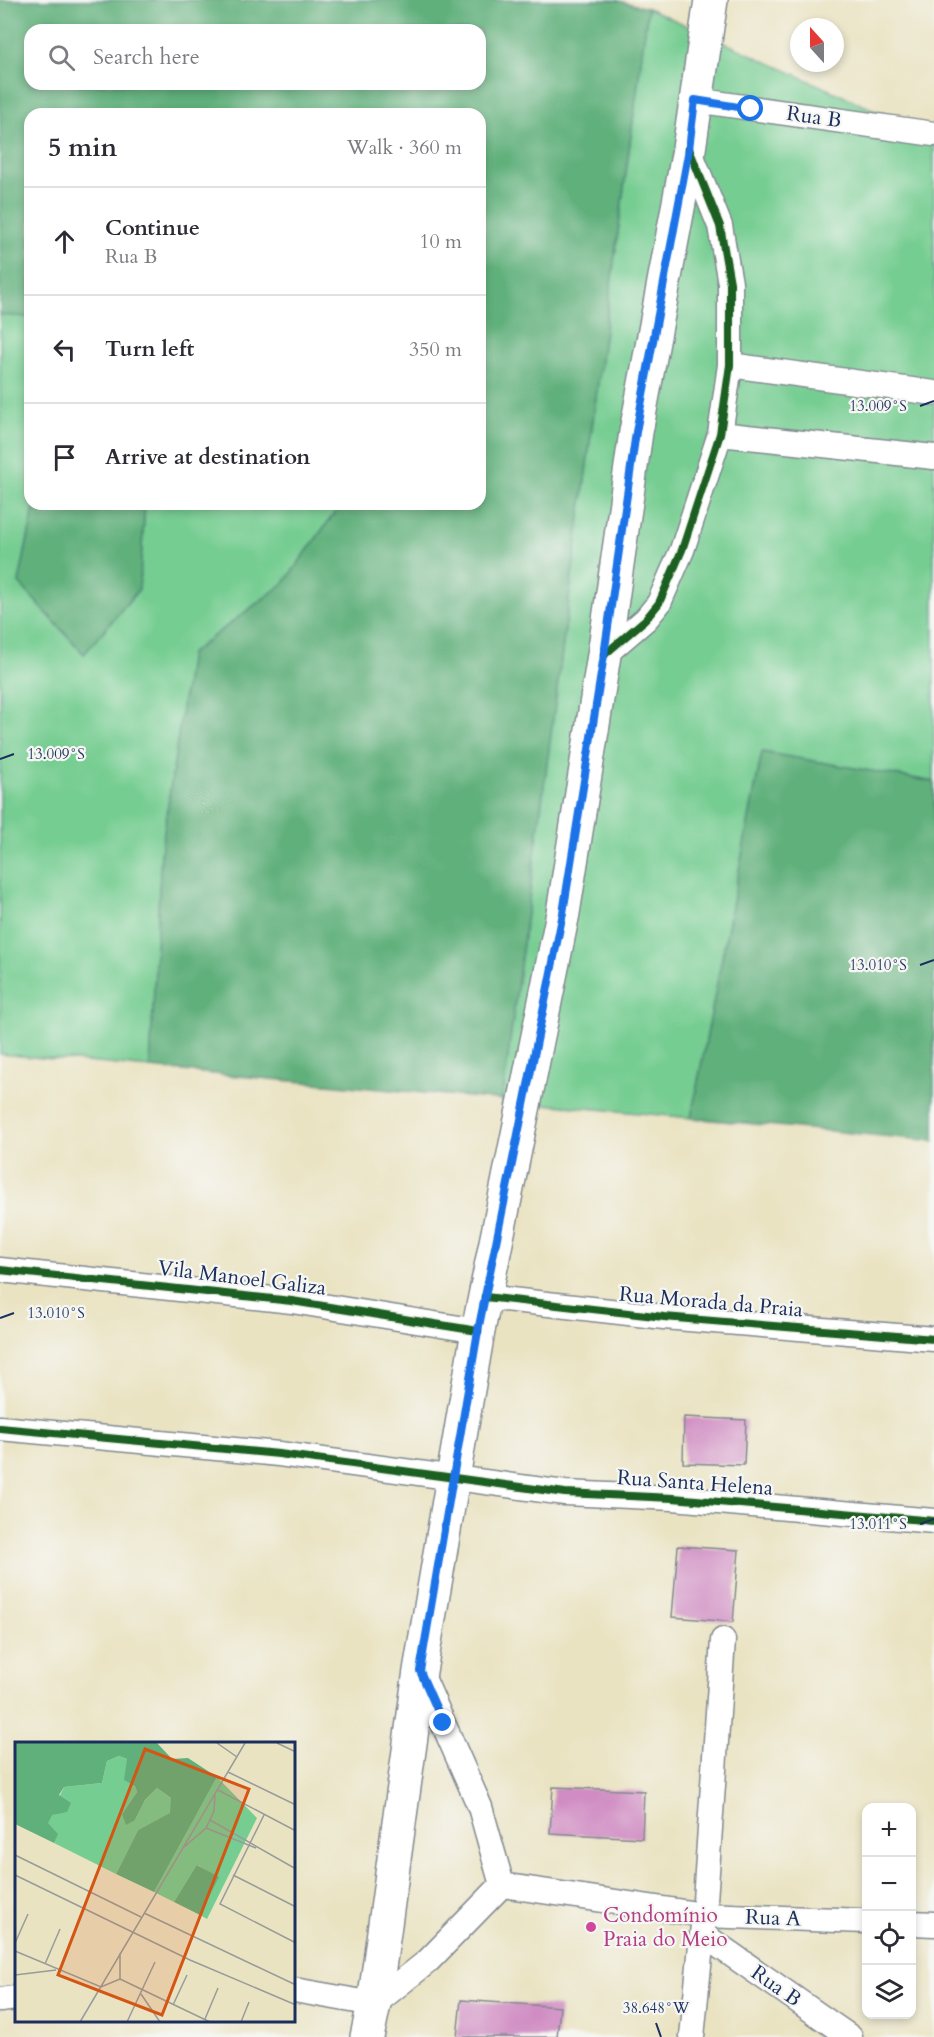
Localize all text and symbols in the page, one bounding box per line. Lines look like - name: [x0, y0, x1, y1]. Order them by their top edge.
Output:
- north arrow: [790, 18, 844, 72]
- search box: [24, 24, 486, 90]
- icon: search: [45, 41, 78, 74]
- text: Search here: [93, 42, 200, 72]
- route start: [737, 95, 763, 121]
- street label: Rua B: [785, 99, 843, 135]
- text: 5 min: [48, 130, 117, 165]
- text: Walk · 360 m: [347, 134, 462, 161]
- text: Continue: [105, 213, 200, 243]
- icon: ahead: [48, 225, 81, 258]
- text: 10 m: [419, 228, 462, 255]
- text: Rua B: [105, 243, 157, 270]
- icon: left: [48, 333, 81, 366]
- text: Turn left: [105, 334, 194, 364]
- text: 350 m: [409, 336, 462, 363]
- text: 13.009°S: [849, 396, 907, 416]
- icon: arrive: [48, 441, 81, 474]
- text: Arrive at destination: [105, 442, 310, 472]
- text: 13.009°S: [27, 744, 85, 764]
- text: 13.010°S: [849, 955, 907, 975]
- street label: Vila Manoel Galiza: [156, 1253, 328, 1303]
- street label: Rua Morada da Praia: [618, 1280, 804, 1324]
- text: 13.010°S: [27, 1303, 85, 1323]
- street label: Rua Santa Helena: [616, 1463, 774, 1503]
- text: 13.011°S: [849, 1514, 907, 1534]
- route end: [429, 1709, 455, 1735]
- inset map: [15, 1742, 296, 2022]
- map controls: [862, 1803, 916, 2019]
- button: +: [862, 1803, 916, 1857]
- button: −: [862, 1857, 916, 1911]
- place label: Condomínio Praia do Meio: [603, 1901, 728, 1954]
- street label: Rua A: [745, 1903, 801, 1933]
- button: locate: [862, 1911, 916, 1965]
- marker: Condomínio Praia do Meio: [584, 1920, 598, 1934]
- street label: Rua B: [745, 1958, 807, 2014]
- button: layers: [862, 1965, 916, 2019]
- text: 38.648°W: [623, 1998, 690, 2018]

